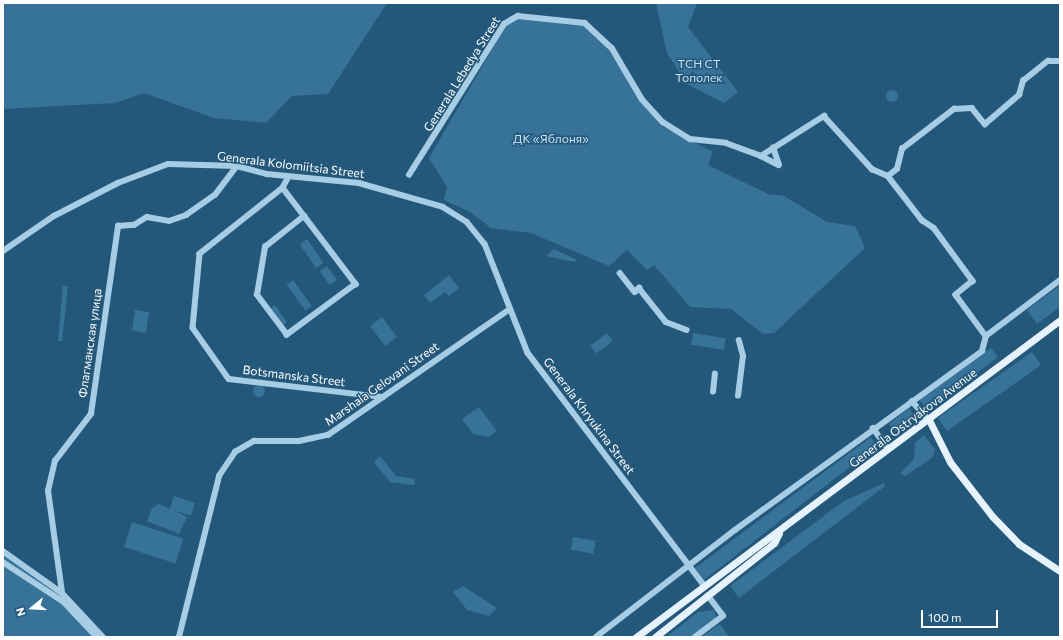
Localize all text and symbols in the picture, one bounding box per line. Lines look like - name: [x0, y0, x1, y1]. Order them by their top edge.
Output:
- street label: Generala Lebedya Street: [421, 14, 503, 134]
- park label: ТСН СТ Тополек: [675, 57, 723, 85]
- park label: ДК «Яблоня»: [513, 132, 589, 146]
- street label: Generala Kolomiitsia Street: [216, 149, 366, 181]
- street label: Флагманская улица: [75, 287, 105, 399]
- street label: Marshala Gelovani Street: [322, 339, 442, 429]
- street label: Generala Khryukina Street: [540, 355, 638, 477]
- street label: Botsmanska Street: [242, 363, 346, 389]
- street label: Generala Ostryakova Avenue: [846, 365, 980, 471]
- north arrow: [12, 588, 52, 628]
- scale bar: [923, 602, 1000, 628]
- text: N: [13, 606, 28, 618]
- text: 100 m: [928, 610, 962, 624]

